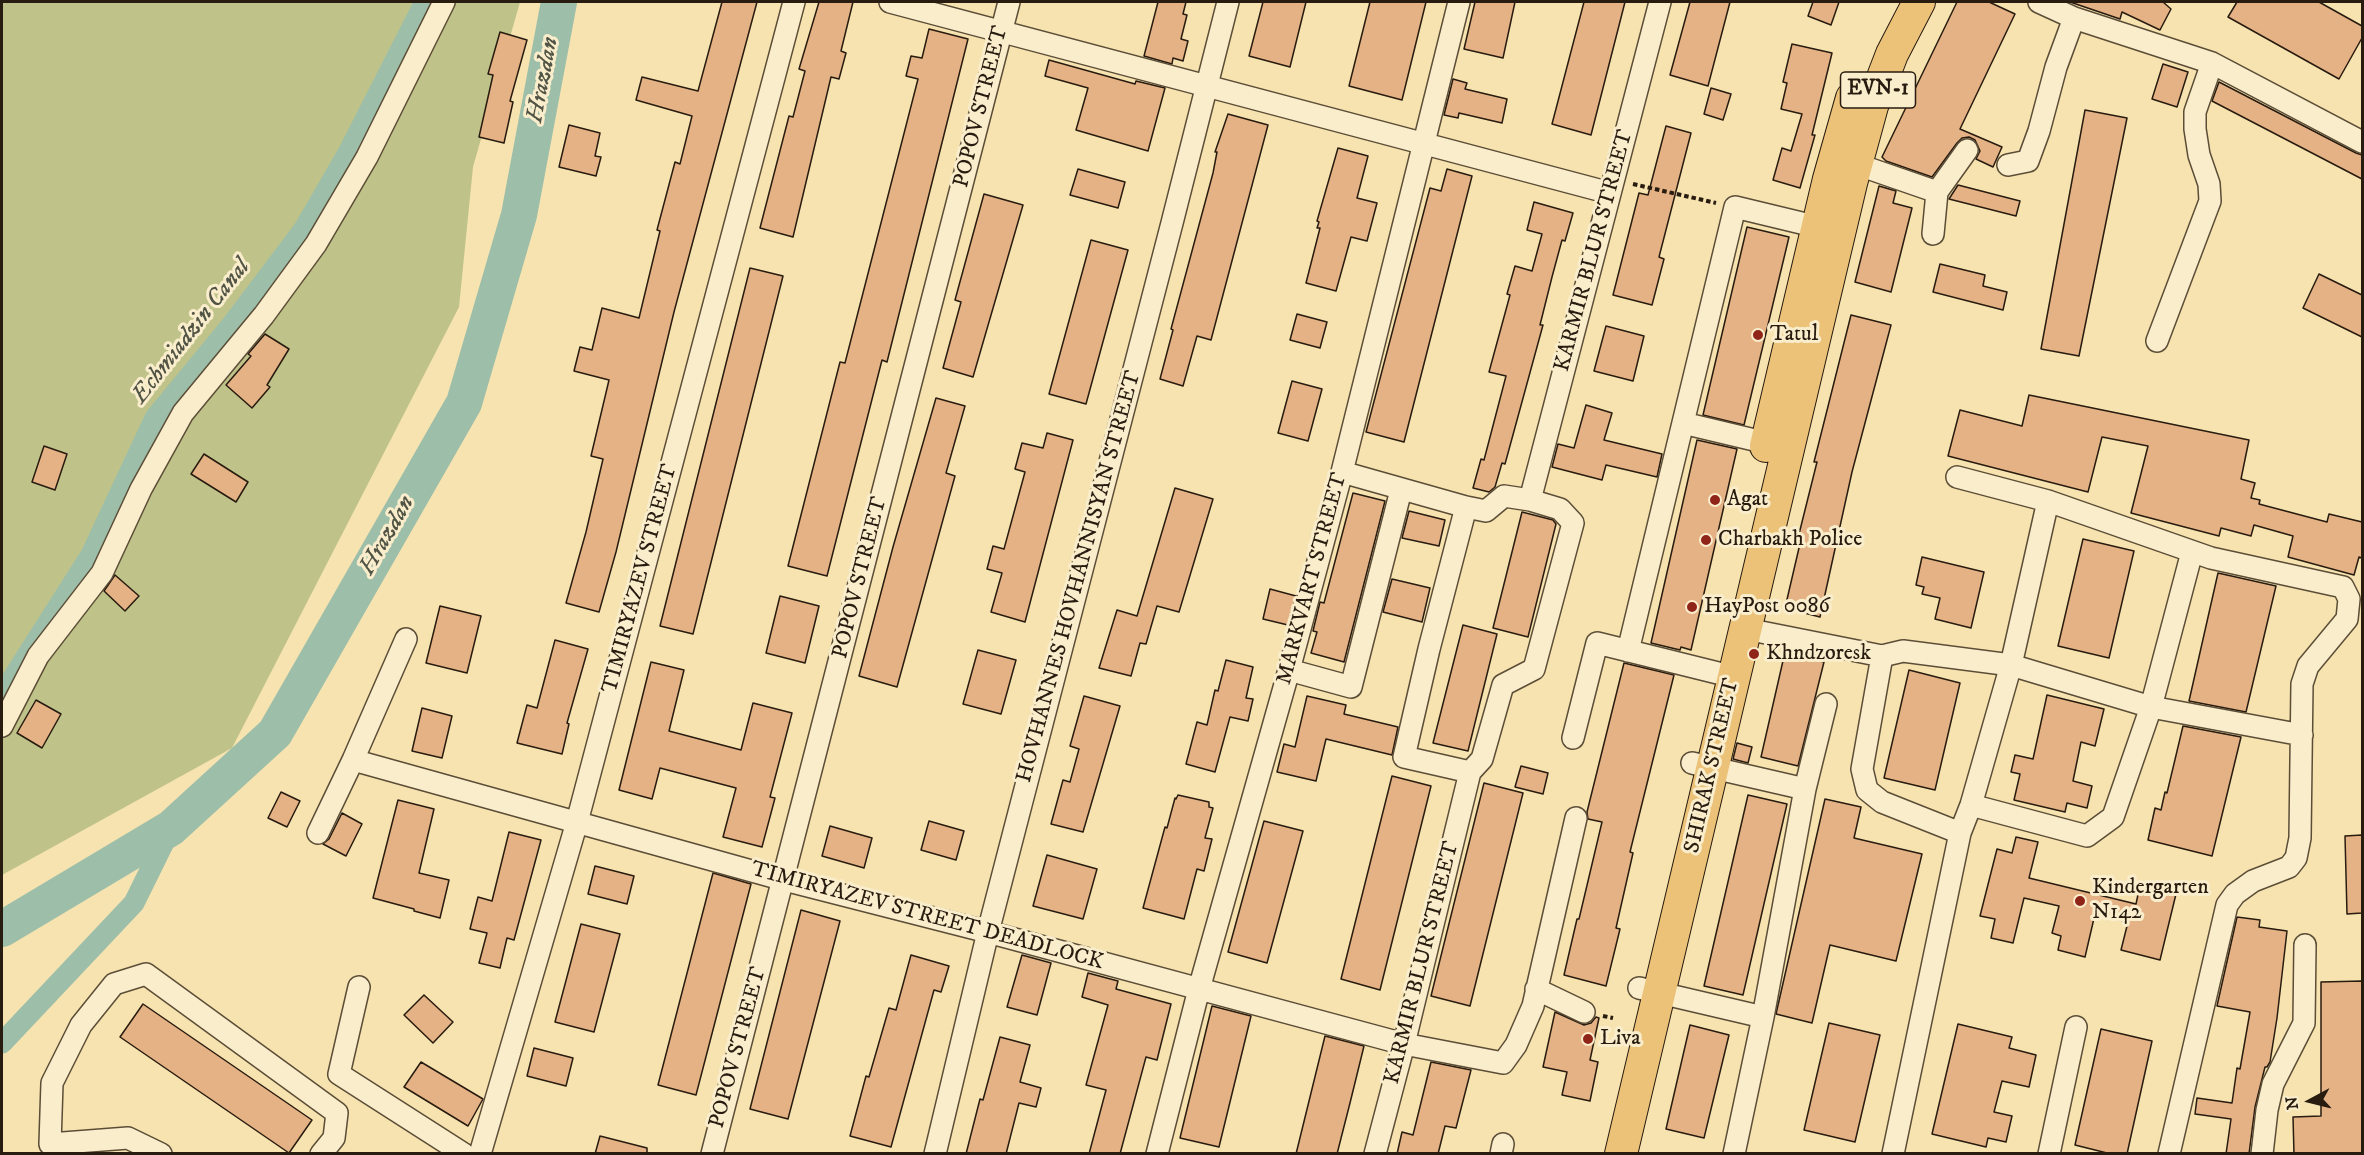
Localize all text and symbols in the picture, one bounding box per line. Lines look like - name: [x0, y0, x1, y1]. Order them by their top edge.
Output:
- street label: POPOV STREET: [949, 24, 1015, 190]
- water label: Hrazdan: [522, 35, 566, 125]
- road number: EVN-1: [1840, 72, 1916, 108]
- street label: KARMIR BLUR STREET: [1550, 127, 1640, 375]
- water label: Echmiadzin Canal: [127, 254, 257, 410]
- place label: Tatul: [1770, 322, 1818, 348]
- marker: Tatul: [1751, 328, 1765, 342]
- street label: HOVHANNES HOVHANNISYAN STREET: [1012, 368, 1148, 786]
- street label: TIMIRYAZEV STREET: [598, 462, 684, 696]
- street label: MARKVART STREET: [1272, 470, 1354, 688]
- place label: Agat: [1727, 487, 1768, 513]
- water label: Hrazdan: [354, 491, 422, 581]
- marker: Agat: [1708, 493, 1722, 507]
- street label: POPOV STREET: [828, 495, 894, 661]
- place label: Charbakh Police: [1718, 527, 1862, 553]
- marker: Charbakh Police: [1699, 533, 1713, 547]
- place label: HayPost 0086: [1704, 594, 1830, 620]
- marker: HayPost 0086: [1685, 600, 1699, 614]
- place label: Khndzoresk: [1766, 641, 1871, 667]
- marker: Khndzoresk: [1747, 647, 1761, 661]
- street label: SHIRAK STREET: [1680, 676, 1746, 856]
- street label: KARMIR BLUR STREET: [1380, 839, 1466, 1087]
- street label: TIMIRYAZEV STREET DEADLOCK: [748, 857, 1106, 977]
- place label: Kindergarten N142: [2092, 875, 2209, 926]
- marker: Kindergarten N142: [2073, 894, 2087, 908]
- street label: POPOV STREET: [705, 965, 773, 1131]
- place label: Liva: [1600, 1026, 1641, 1052]
- marker: Liva: [1581, 1032, 1595, 1046]
- north arrow: [2280, 1071, 2340, 1131]
- text: N: [2281, 1095, 2303, 1111]

